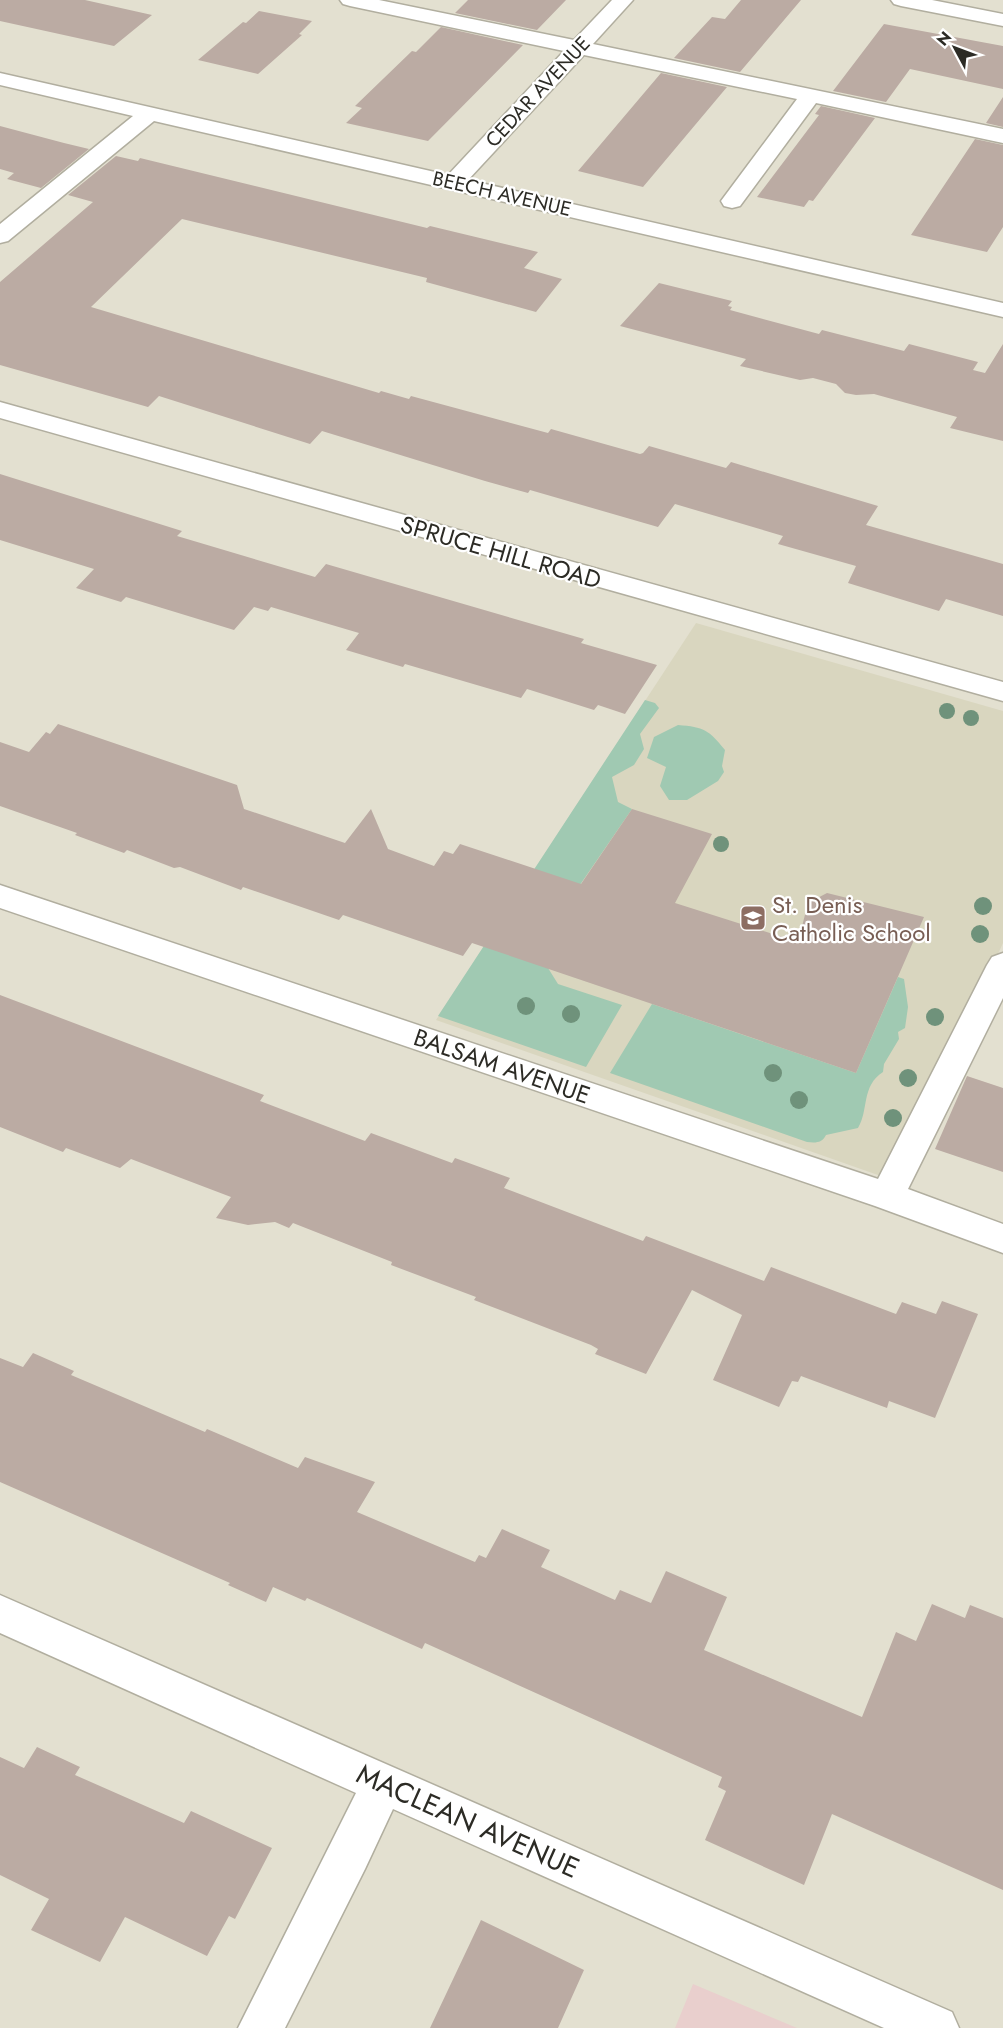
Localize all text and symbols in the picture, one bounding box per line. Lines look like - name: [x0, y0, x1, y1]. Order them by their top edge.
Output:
- north arrow: [925, 18, 985, 78]
- text: N: [931, 26, 957, 51]
- street label: CEDAR AVENUE: [479, 30, 597, 154]
- street label: BEECH AVENUE: [430, 164, 574, 224]
- street label: SPRUCE HILL ROAD: [397, 507, 605, 597]
- place label: St. Denis Catholic School: [772, 887, 931, 950]
- school or university icon: St. Denis Catholic School: [738, 903, 768, 933]
- street label: BALSAM AVENUE: [409, 1019, 595, 1113]
- street label: MACLEAN AVENUE: [350, 1753, 586, 1889]

